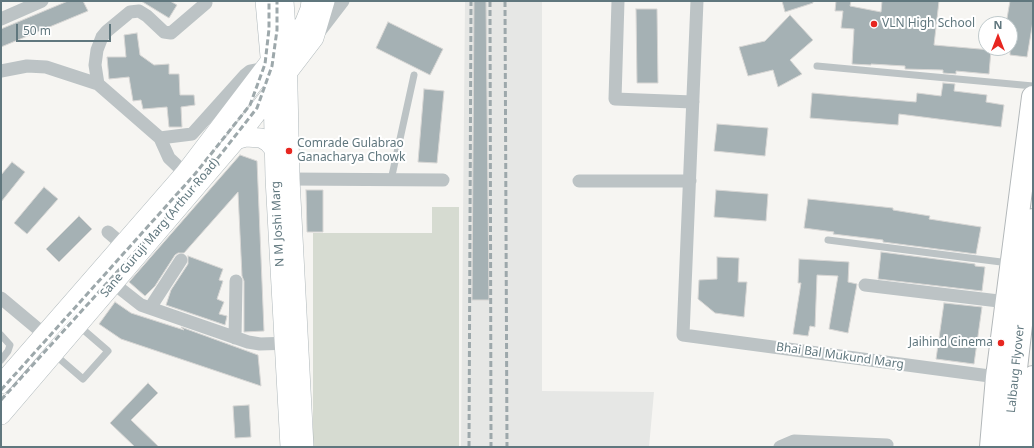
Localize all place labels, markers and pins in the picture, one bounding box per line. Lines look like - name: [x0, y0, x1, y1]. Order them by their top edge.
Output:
- place label: VLN High School: [882, 17, 975, 31]
- marker: VLN High School: [869, 19, 879, 29]
- place label: Comrade Gulabrao Ganacharya Chowk: [297, 137, 405, 165]
- marker: Comrade Gulabrao Ganacharya Chowk: [284, 146, 294, 156]
- place label: Jaihind Cinema: [909, 336, 993, 350]
- marker: Jaihind Cinema: [996, 338, 1006, 348]

